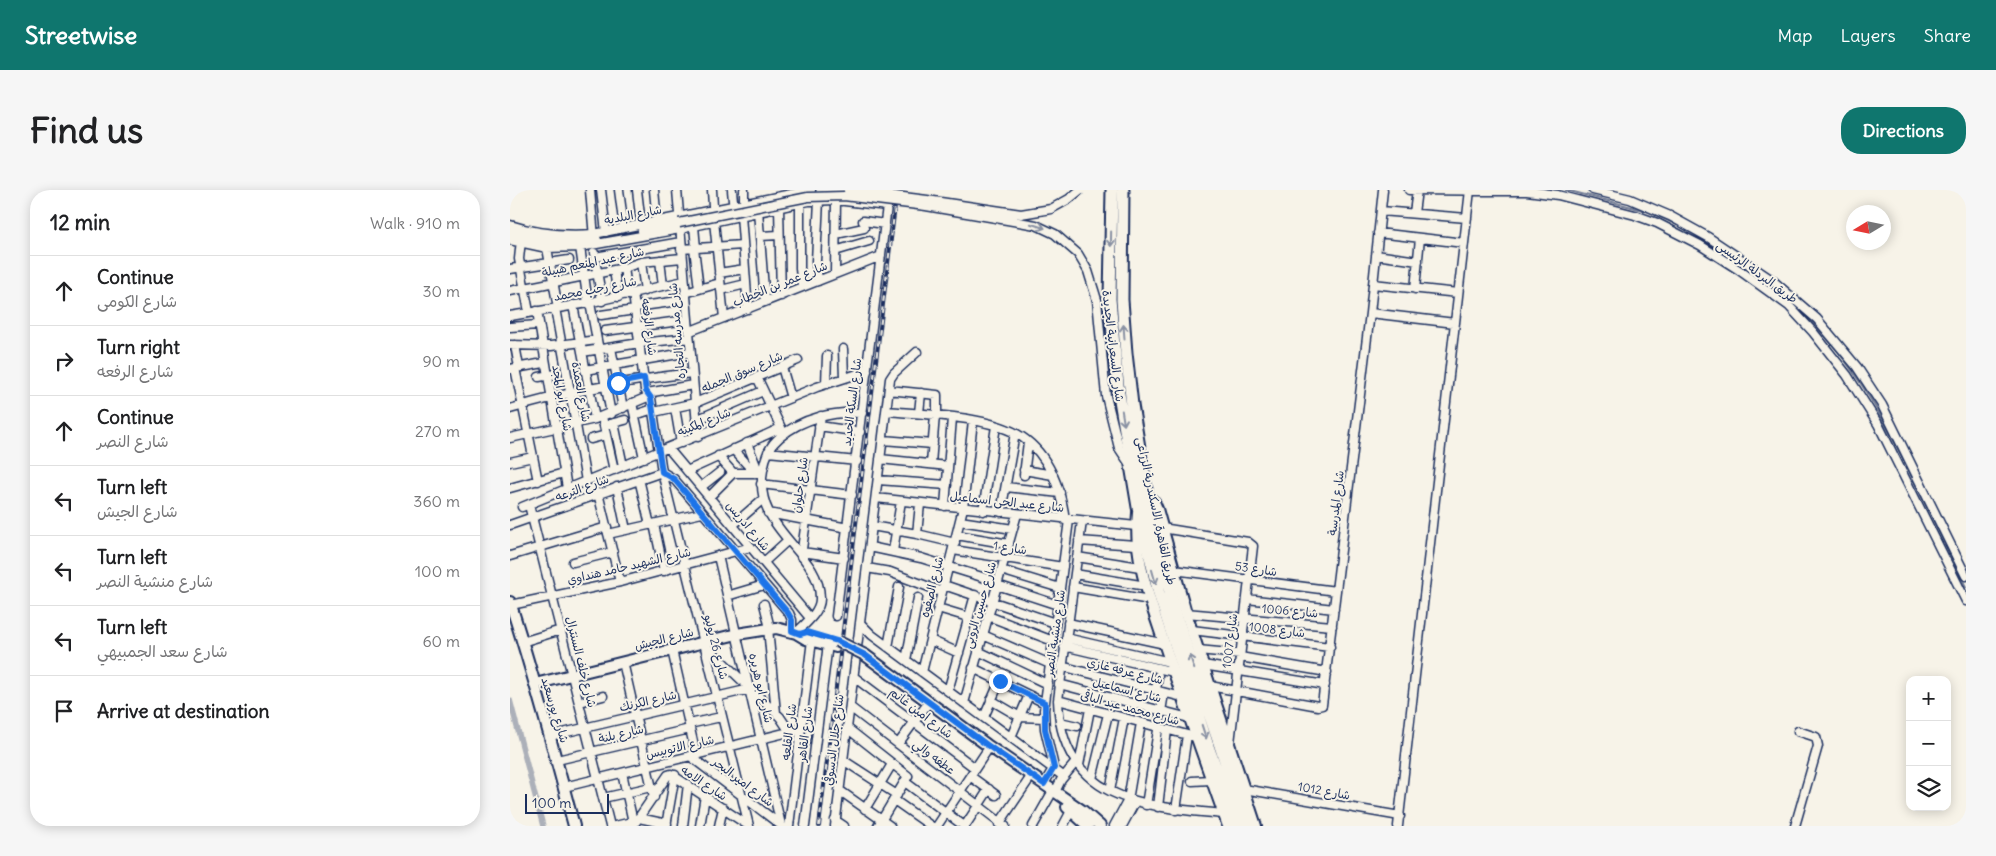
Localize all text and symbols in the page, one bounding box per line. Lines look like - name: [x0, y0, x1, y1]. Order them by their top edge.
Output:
- text: Streetwise: [25, 20, 137, 50]
- text: Map: [1777, 24, 1812, 47]
- text: Layers: [1840, 24, 1896, 47]
- text: Share: [1924, 24, 1971, 47]
- button: Directions: [1841, 107, 1966, 154]
- text: Find us: [30, 108, 143, 152]
- street label: شارع البلديه: [603, 202, 663, 229]
- north arrow: [1846, 205, 1891, 250]
- text: 12 min: [50, 209, 110, 236]
- text: Walk · 910 m: [370, 213, 460, 233]
- one-way arrow: [1029, 222, 1045, 232]
- one-way arrow: [1106, 230, 1116, 246]
- street label: طريق البردلة الرئيسى: [1713, 237, 1801, 307]
- street label: شارع عبد المنعم هبيلة: [540, 243, 646, 282]
- street label: شارع عمر بن الخطاب: [730, 258, 830, 311]
- text: Continue: [97, 265, 174, 289]
- street label: شارع رجب محمد: [552, 273, 638, 306]
- icon: ahead: [50, 277, 78, 305]
- text: 30 m: [423, 281, 460, 301]
- street label: شارع مدرسه التجاره: [665, 282, 690, 380]
- street label: شارع السعرانية الجديدة: [1097, 289, 1128, 403]
- text: شارع الكومى: [97, 291, 177, 311]
- street label: شارع الرفعه: [637, 297, 660, 357]
- one-way arrow: [1120, 324, 1129, 340]
- text: Turn right: [97, 335, 180, 359]
- icon: right: [50, 347, 78, 375]
- street label: شارع سوق الجمله: [699, 348, 785, 397]
- text: 90 m: [422, 351, 460, 371]
- street label: شارع السكة الحديد: [839, 357, 866, 447]
- text: شارع الرفعه: [97, 361, 174, 381]
- street label: شارع العمدة: [567, 361, 594, 424]
- street label: شارع ابو المجد: [547, 364, 576, 433]
- route start: [607, 372, 630, 395]
- street label: شارع المكينه: [675, 404, 733, 441]
- text: Continue: [97, 405, 174, 429]
- one-way arrow: [1118, 410, 1128, 426]
- icon: ahead: [50, 417, 78, 445]
- text: 270 m: [415, 421, 460, 441]
- text: شارع النصر: [97, 431, 169, 451]
- street label: طريق القاهرة, الاسكندرية الزراعى: [1132, 435, 1180, 587]
- street label: شارع حلوان: [788, 456, 813, 514]
- street label: شارع المدرسة: [1324, 470, 1349, 537]
- street label: شارع الترعه: [553, 471, 611, 506]
- text: Turn left: [97, 475, 167, 499]
- icon: left: [50, 487, 78, 515]
- street label: شارع عبد الحى اسماعيل: [949, 488, 1065, 517]
- text: 360 m: [413, 491, 460, 511]
- street label: شارع ادريس: [722, 498, 774, 555]
- text: شارع الجيش: [97, 501, 178, 521]
- street label: شارع 1: [992, 538, 1028, 559]
- street label: شارع الشهيد حامد هنداوي: [566, 544, 693, 589]
- text: Turn left: [97, 545, 167, 569]
- street label: شارع الصفوه: [917, 555, 948, 620]
- icon: left: [50, 557, 78, 585]
- street label: شارع 53: [1234, 558, 1278, 581]
- street label: شارع حسين الروبى: [960, 560, 1001, 651]
- text: 100 m: [415, 561, 460, 581]
- one-way arrow: [1150, 569, 1160, 585]
- text: شارع منشية النصر: [97, 571, 213, 591]
- street label: شارع منشية النصر: [1041, 589, 1070, 678]
- street label: شارع 1006: [1261, 601, 1319, 622]
- street label: شارع 26 يوليو: [699, 612, 732, 681]
- street label: شارع 1007: [1219, 613, 1242, 669]
- text: Turn left: [97, 615, 167, 639]
- street label: شارع خلف السنترال: [561, 615, 600, 710]
- street label: شارع 1008: [1248, 619, 1306, 642]
- street label: شارع الجيش: [633, 624, 695, 655]
- icon: left: [50, 627, 78, 655]
- text: 60 m: [422, 631, 460, 651]
- text: شارع سعد الجمبيهي: [97, 641, 228, 661]
- street label: شارع ابو هريره: [744, 652, 777, 725]
- street label: شارع عرفه غازي: [1085, 654, 1165, 689]
- one-way arrow: [1186, 654, 1196, 670]
- route end: [989, 670, 1012, 693]
- street label: شارع اسماعيل: [1091, 674, 1163, 707]
- street label: شارع بورسعيد: [537, 675, 573, 745]
- map controls: [1906, 676, 1951, 811]
- button: +: [1906, 676, 1951, 721]
- street label: شارع امين غانم: [885, 684, 956, 743]
- street label: شارع الكرنك: [618, 687, 679, 716]
- street label: شارع محمد عبد الباقى: [1078, 687, 1181, 730]
- street label: شارع جلال الدسوقي: [820, 693, 849, 787]
- icon: arrive: [50, 697, 78, 725]
- text: Arrive at destination: [97, 699, 270, 723]
- street label: شارع القلعه: [778, 703, 801, 761]
- street label: شارع القاهر: [794, 705, 817, 764]
- street label: شارع بلنة: [597, 721, 645, 748]
- button: −: [1906, 721, 1951, 766]
- one-way arrow: [1199, 724, 1209, 740]
- street label: شارع الاتوبيس: [644, 731, 716, 764]
- street label: عطفه والي: [908, 736, 958, 780]
- street label: شارع امير البحر: [708, 753, 777, 811]
- street label: شارع الامه: [677, 762, 730, 805]
- button: layers: [1906, 766, 1951, 811]
- street label: شارع 1012: [1296, 779, 1351, 804]
- scale bar: [525, 791, 609, 814]
- text: 100 m: [532, 794, 572, 812]

